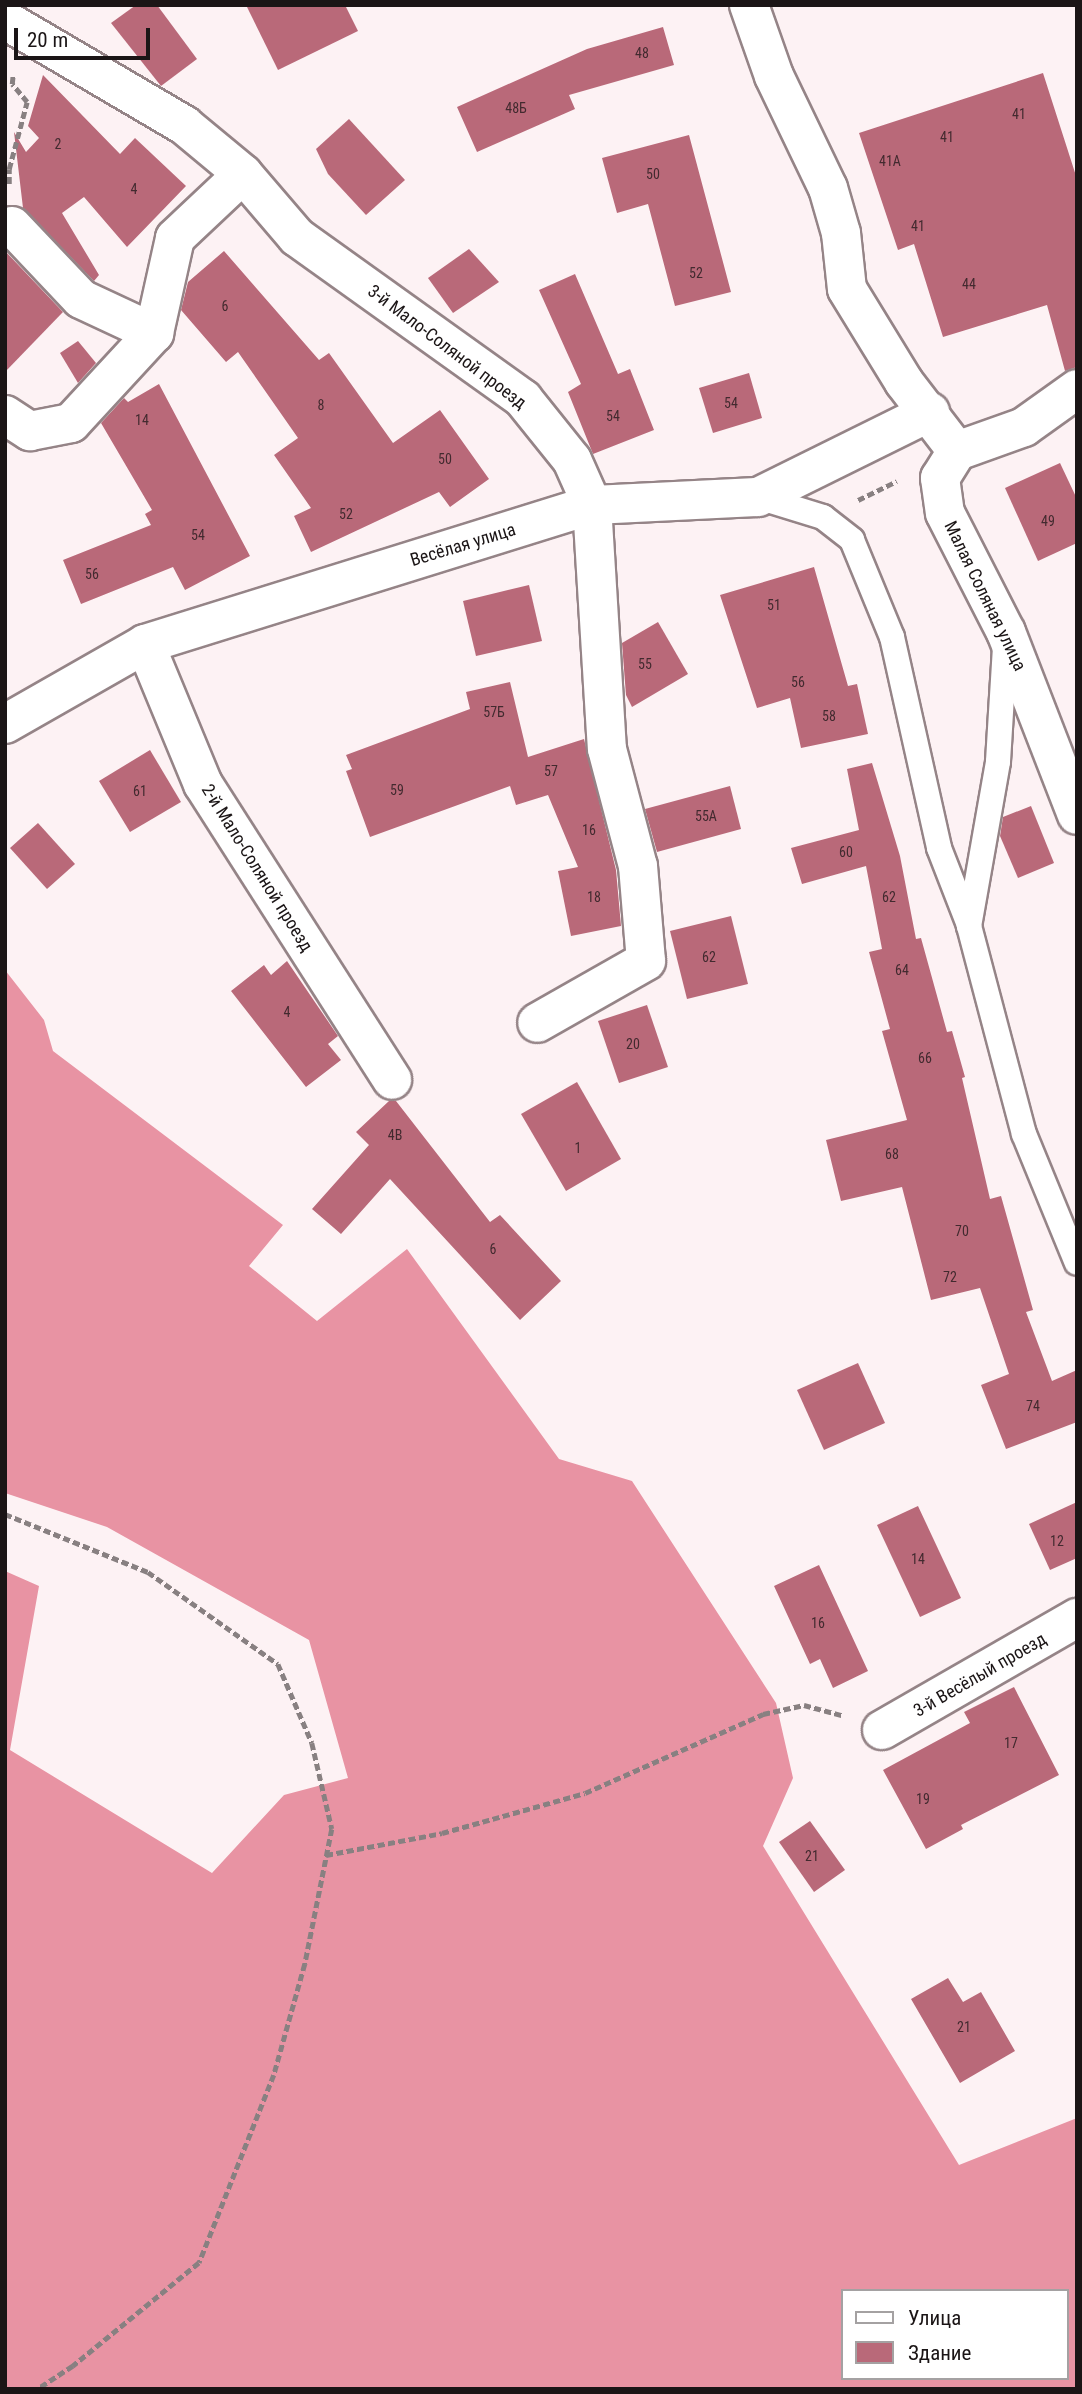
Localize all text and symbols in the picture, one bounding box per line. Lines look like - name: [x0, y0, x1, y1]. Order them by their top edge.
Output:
- scale bar: [18, 14, 154, 58]
- text: 20 m: [27, 28, 68, 52]
- house number: 48: [635, 45, 649, 61]
- house number: 48Б: [505, 100, 527, 116]
- house number: 41: [1012, 106, 1026, 122]
- house number: 41: [940, 129, 954, 145]
- house number: 2: [55, 136, 61, 152]
- house number: 41А: [879, 153, 901, 169]
- house number: 50: [646, 166, 660, 182]
- house number: 4: [131, 181, 137, 197]
- house number: 41: [911, 218, 925, 234]
- house number: 52: [689, 265, 703, 281]
- house number: 44: [962, 276, 976, 292]
- street label: 3-й Мало-Соляной проезд: [363, 280, 531, 414]
- house number: 6: [222, 298, 228, 314]
- house number: 54: [724, 395, 738, 411]
- house number: 8: [318, 397, 324, 413]
- house number: 54: [606, 408, 620, 424]
- house number: 14: [135, 412, 149, 428]
- house number: 50: [438, 451, 452, 467]
- house number: 52: [339, 506, 353, 522]
- house number: 49: [1041, 513, 1055, 529]
- street label: Малая Соляная улица: [939, 518, 1031, 674]
- street label: Весёлая улица: [408, 519, 518, 571]
- house number: 54: [191, 527, 205, 543]
- house number: 56: [85, 566, 99, 582]
- house number: 51: [767, 597, 781, 613]
- house number: 55: [638, 656, 652, 672]
- house number: 56: [791, 674, 805, 690]
- house number: 57Б: [483, 704, 505, 720]
- house number: 58: [822, 708, 836, 724]
- house number: 57: [544, 763, 558, 779]
- street label: 2-й Мало-Соляной проезд: [197, 780, 317, 956]
- house number: 59: [390, 782, 404, 798]
- house number: 61: [133, 783, 147, 799]
- house number: 55А: [695, 808, 717, 824]
- house number: 16: [582, 822, 596, 838]
- house number: 60: [839, 844, 853, 860]
- house number: 18: [587, 889, 601, 905]
- house number: 62: [882, 889, 896, 905]
- house number: 62: [702, 949, 716, 965]
- house number: 64: [895, 962, 909, 978]
- house number: 4: [284, 1004, 290, 1020]
- house number: 20: [626, 1036, 640, 1052]
- house number: 66: [918, 1050, 932, 1066]
- house number: 4В: [388, 1127, 402, 1143]
- house number: 1: [575, 1140, 581, 1156]
- house number: 68: [885, 1146, 899, 1162]
- house number: 70: [955, 1223, 969, 1239]
- house number: 6: [490, 1241, 496, 1257]
- house number: 72: [943, 1269, 957, 1285]
- house number: 74: [1026, 1398, 1040, 1414]
- house number: 12: [1050, 1533, 1064, 1549]
- house number: 14: [911, 1551, 925, 1567]
- house number: 16: [811, 1615, 825, 1631]
- street label: 3-й Весёлый проезд: [910, 1628, 1050, 1722]
- house number: 17: [1004, 1735, 1018, 1751]
- house number: 19: [916, 1791, 930, 1807]
- house number: 21: [805, 1848, 819, 1864]
- house number: 21: [957, 2019, 971, 2035]
- legend: [841, 2289, 1068, 2380]
- text: Улица: [908, 2306, 961, 2330]
- text: Здание: [908, 2341, 971, 2365]

